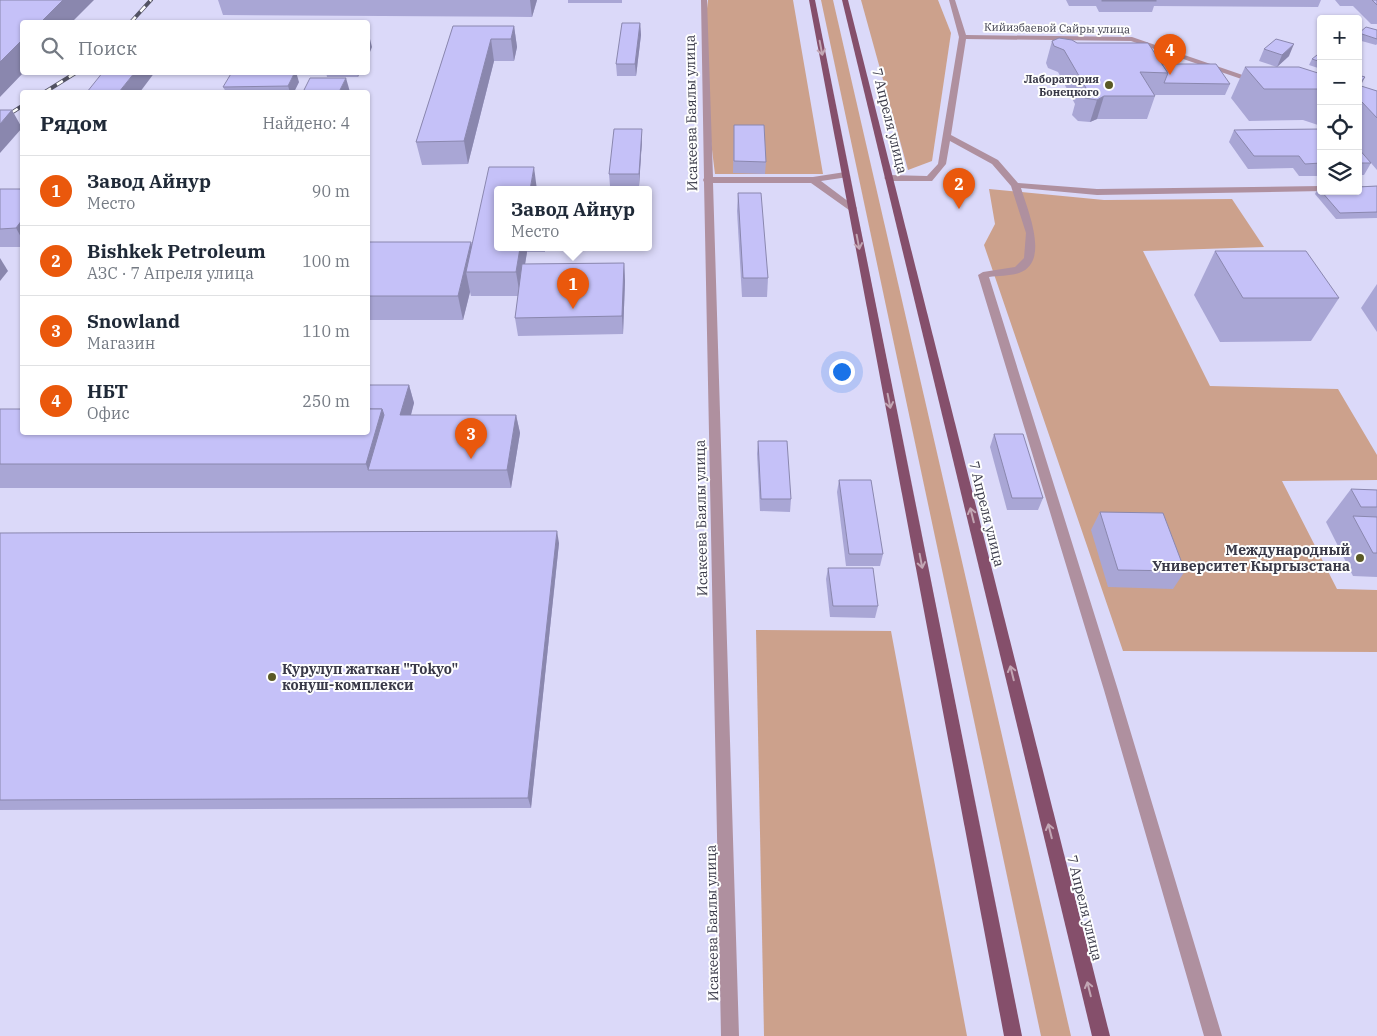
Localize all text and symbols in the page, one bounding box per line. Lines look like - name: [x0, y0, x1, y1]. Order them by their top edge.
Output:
- map controls: [1317, 15, 1362, 195]
- button: +: [1317, 15, 1362, 60]
- search box: [20, 20, 370, 75]
- street label: Кийизбаевой Сайры улица: [984, 20, 1130, 36]
- icon: search: [38, 34, 66, 62]
- street label: Исакеева Баялы улица: [681, 34, 701, 191]
- pin: 4: [1154, 34, 1186, 75]
- text: Поиск: [78, 36, 137, 60]
- one-way arrow: [816, 39, 826, 55]
- button: −: [1317, 60, 1362, 105]
- street label: 7 Апреля улица: [868, 66, 912, 176]
- place label: Лаборатория Бонецкого: [1024, 72, 1099, 99]
- marker: Лаборатория Бонецкого: [1103, 79, 1115, 91]
- button: locate: [1317, 105, 1362, 150]
- text: Рядом: [40, 109, 108, 137]
- text: Найдено: 4: [262, 113, 350, 133]
- button: layers: [1317, 150, 1362, 195]
- pin: 2: [943, 168, 975, 209]
- text: Завод Айнур: [87, 169, 211, 193]
- text: 1: [51, 181, 61, 201]
- text: 90 m: [312, 181, 350, 201]
- popup: [494, 186, 652, 251]
- text: Место: [87, 193, 135, 213]
- text: Завод Айнур: [511, 197, 635, 221]
- text: Место: [511, 221, 559, 241]
- one-way arrow: [854, 233, 864, 249]
- text: Bishkek Petroleum: [87, 239, 266, 263]
- text: 2: [51, 251, 61, 271]
- text: 100 m: [302, 251, 350, 271]
- text: АЗС · 7 Апреля улица: [87, 263, 254, 283]
- pin: 1: [557, 268, 589, 309]
- text: Snowland: [87, 309, 180, 333]
- text: 3: [51, 321, 61, 341]
- text: 110 m: [302, 321, 350, 341]
- text: Магазин: [87, 333, 155, 353]
- your location: [829, 359, 855, 385]
- text: НБТ: [87, 379, 128, 403]
- text: 4: [51, 391, 61, 411]
- text: 250 m: [302, 391, 350, 411]
- one-way arrow: [885, 393, 895, 409]
- text: Офис: [87, 403, 130, 423]
- pin: 3: [455, 418, 487, 459]
- street label: Исакеева Баялы улица: [691, 439, 711, 596]
- street label: 7 Апреля улица: [965, 459, 1009, 569]
- one-way arrow: [967, 508, 976, 524]
- place label: Международный Университет Кыргызстана: [1152, 541, 1350, 575]
- one-way arrow: [916, 552, 926, 568]
- marker: Международный Университет Кыргызстана: [1354, 552, 1366, 564]
- place label: Курулуп жаткан "Tokyo" конуш-комплекси: [282, 660, 458, 694]
- one-way arrow: [1006, 666, 1016, 682]
- marker: Курулуп жаткан "Tokyo" конуш-комплекси: [266, 671, 278, 683]
- one-way arrow: [1045, 823, 1054, 839]
- street label: Исакеева Баялы улица: [702, 844, 722, 1001]
- street label: 7 Апреля улица: [1063, 853, 1107, 963]
- one-way arrow: [1084, 981, 1093, 997]

